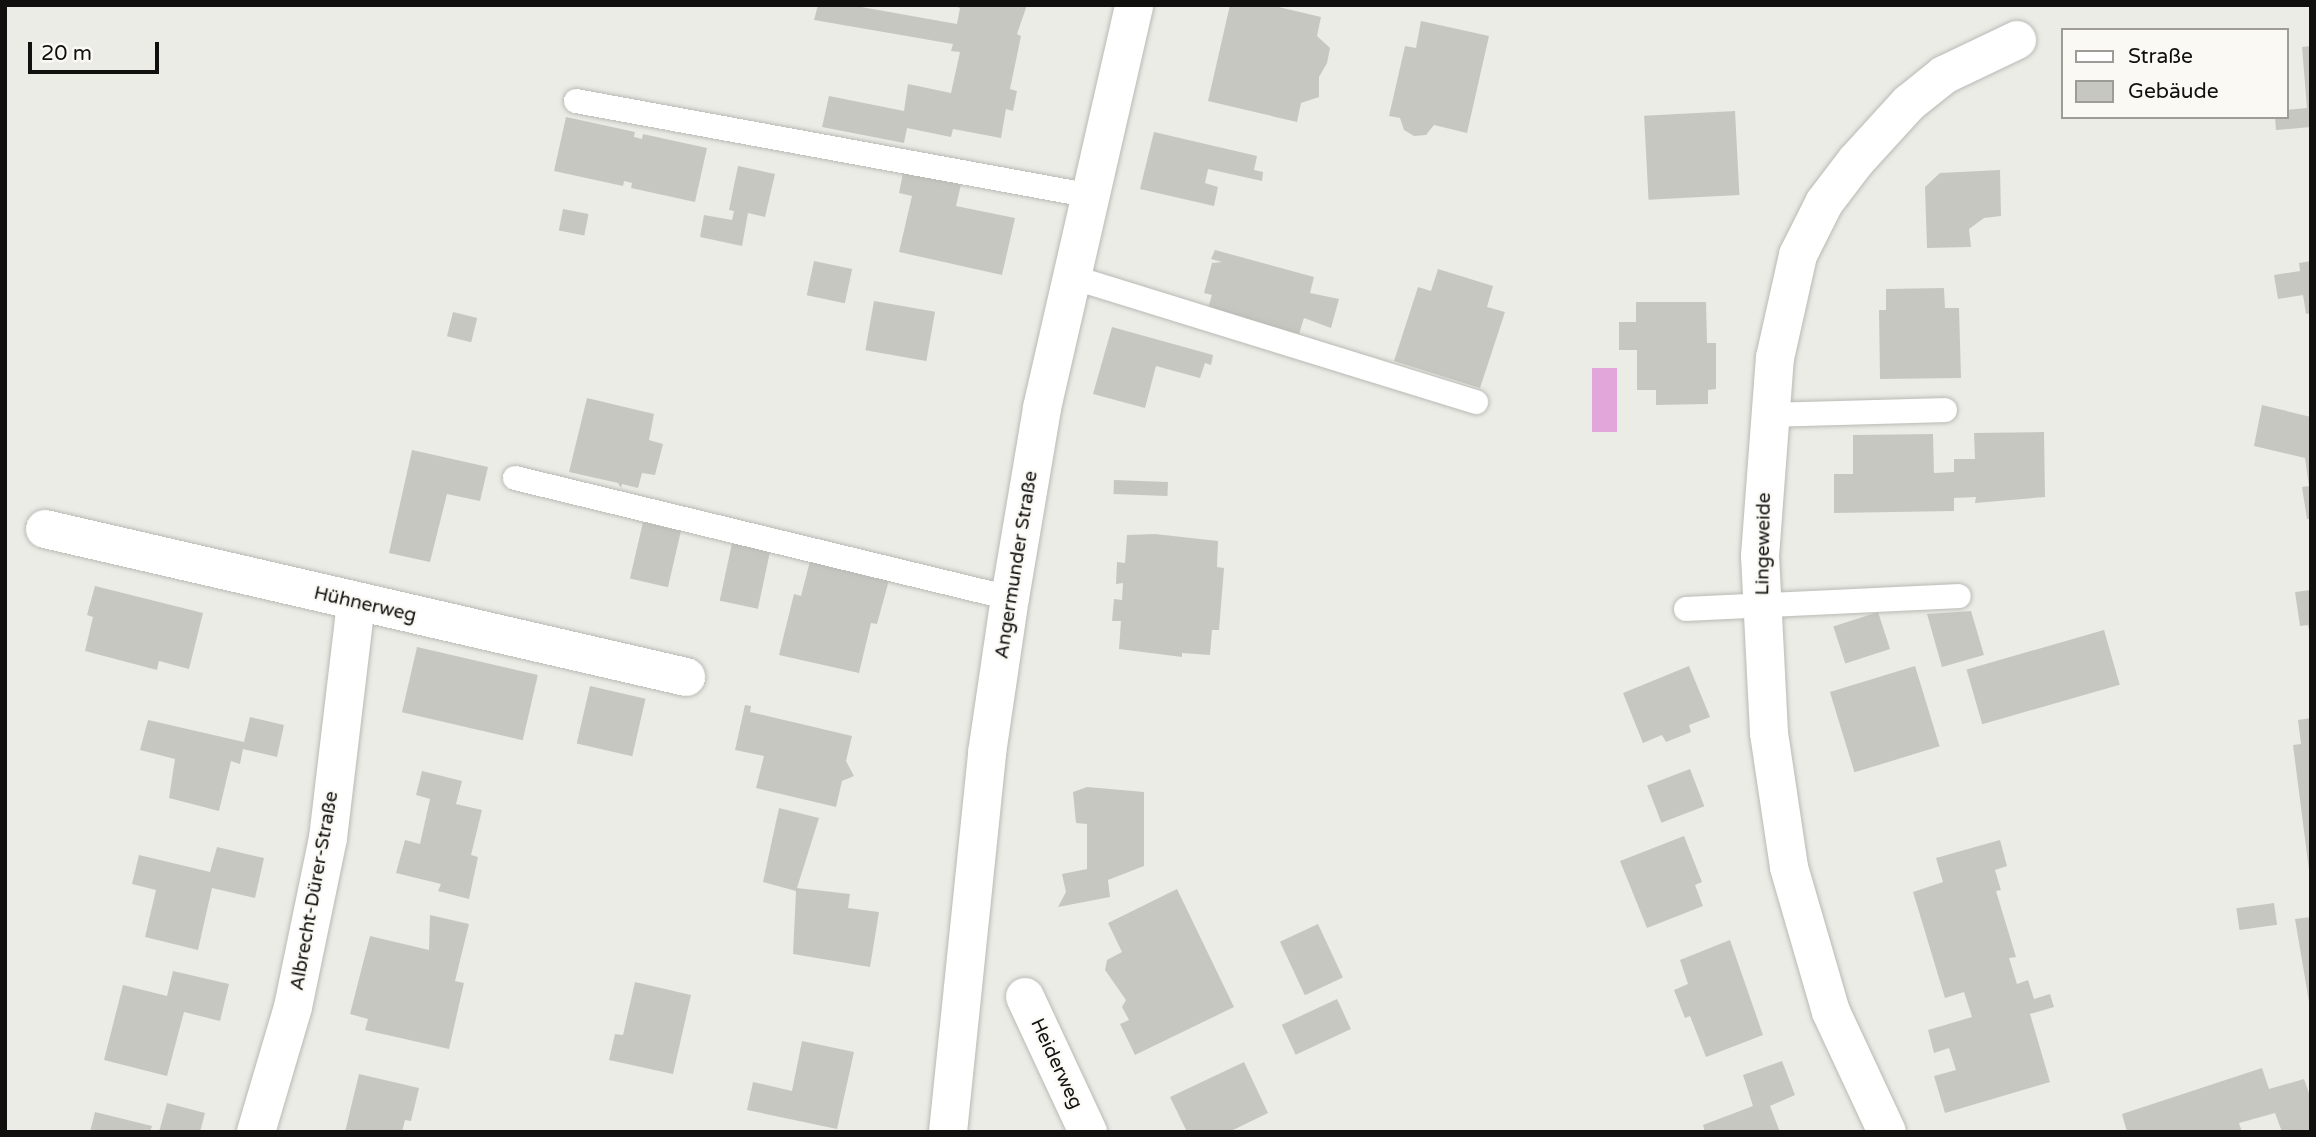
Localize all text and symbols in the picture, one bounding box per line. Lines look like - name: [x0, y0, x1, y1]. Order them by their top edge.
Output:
- scale bar: [32, 28, 163, 72]
- legend: [2060, 28, 2288, 119]
- text: 20 m: [41, 41, 92, 66]
- text: Straße: [2128, 44, 2193, 69]
- text: Gebäude: [2128, 79, 2219, 104]
- street label: Angermunder Straße: [991, 469, 1043, 661]
- street label: Lingeweide: [1752, 492, 1776, 596]
- street label: Hühnerweg: [312, 582, 418, 628]
- street label: Albrecht-Dürer-Straße: [286, 790, 344, 992]
- street label: Heiderweg: [1025, 1015, 1087, 1113]

